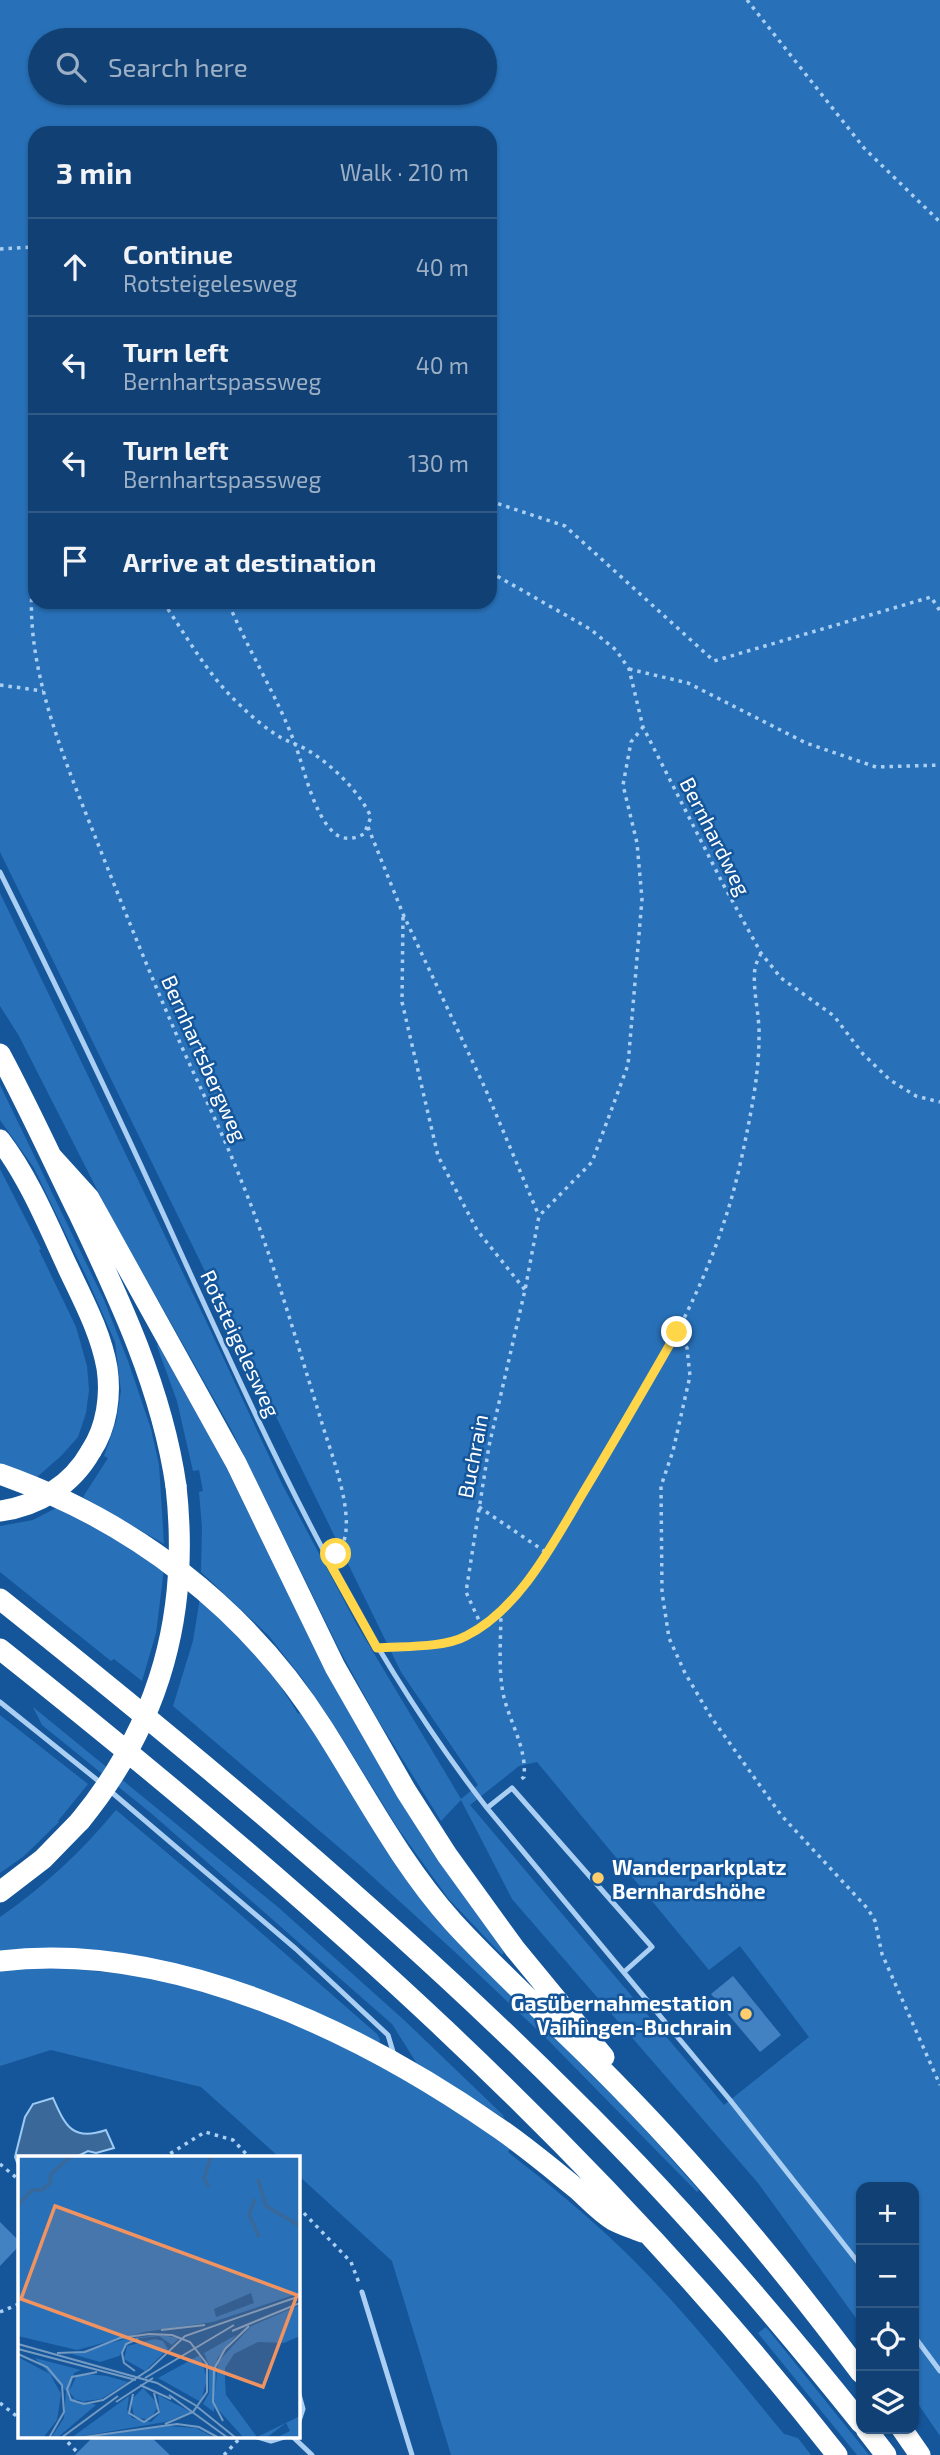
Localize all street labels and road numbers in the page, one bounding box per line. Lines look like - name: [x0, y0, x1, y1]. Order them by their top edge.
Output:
- street label: Bernhardweg: [676, 773, 757, 899]
- street label: Bernhartsbergweg: [157, 971, 253, 1145]
- street label: Rotsteigelesweg: [196, 1266, 286, 1421]
- street label: Buchrain: [452, 1412, 492, 1500]

